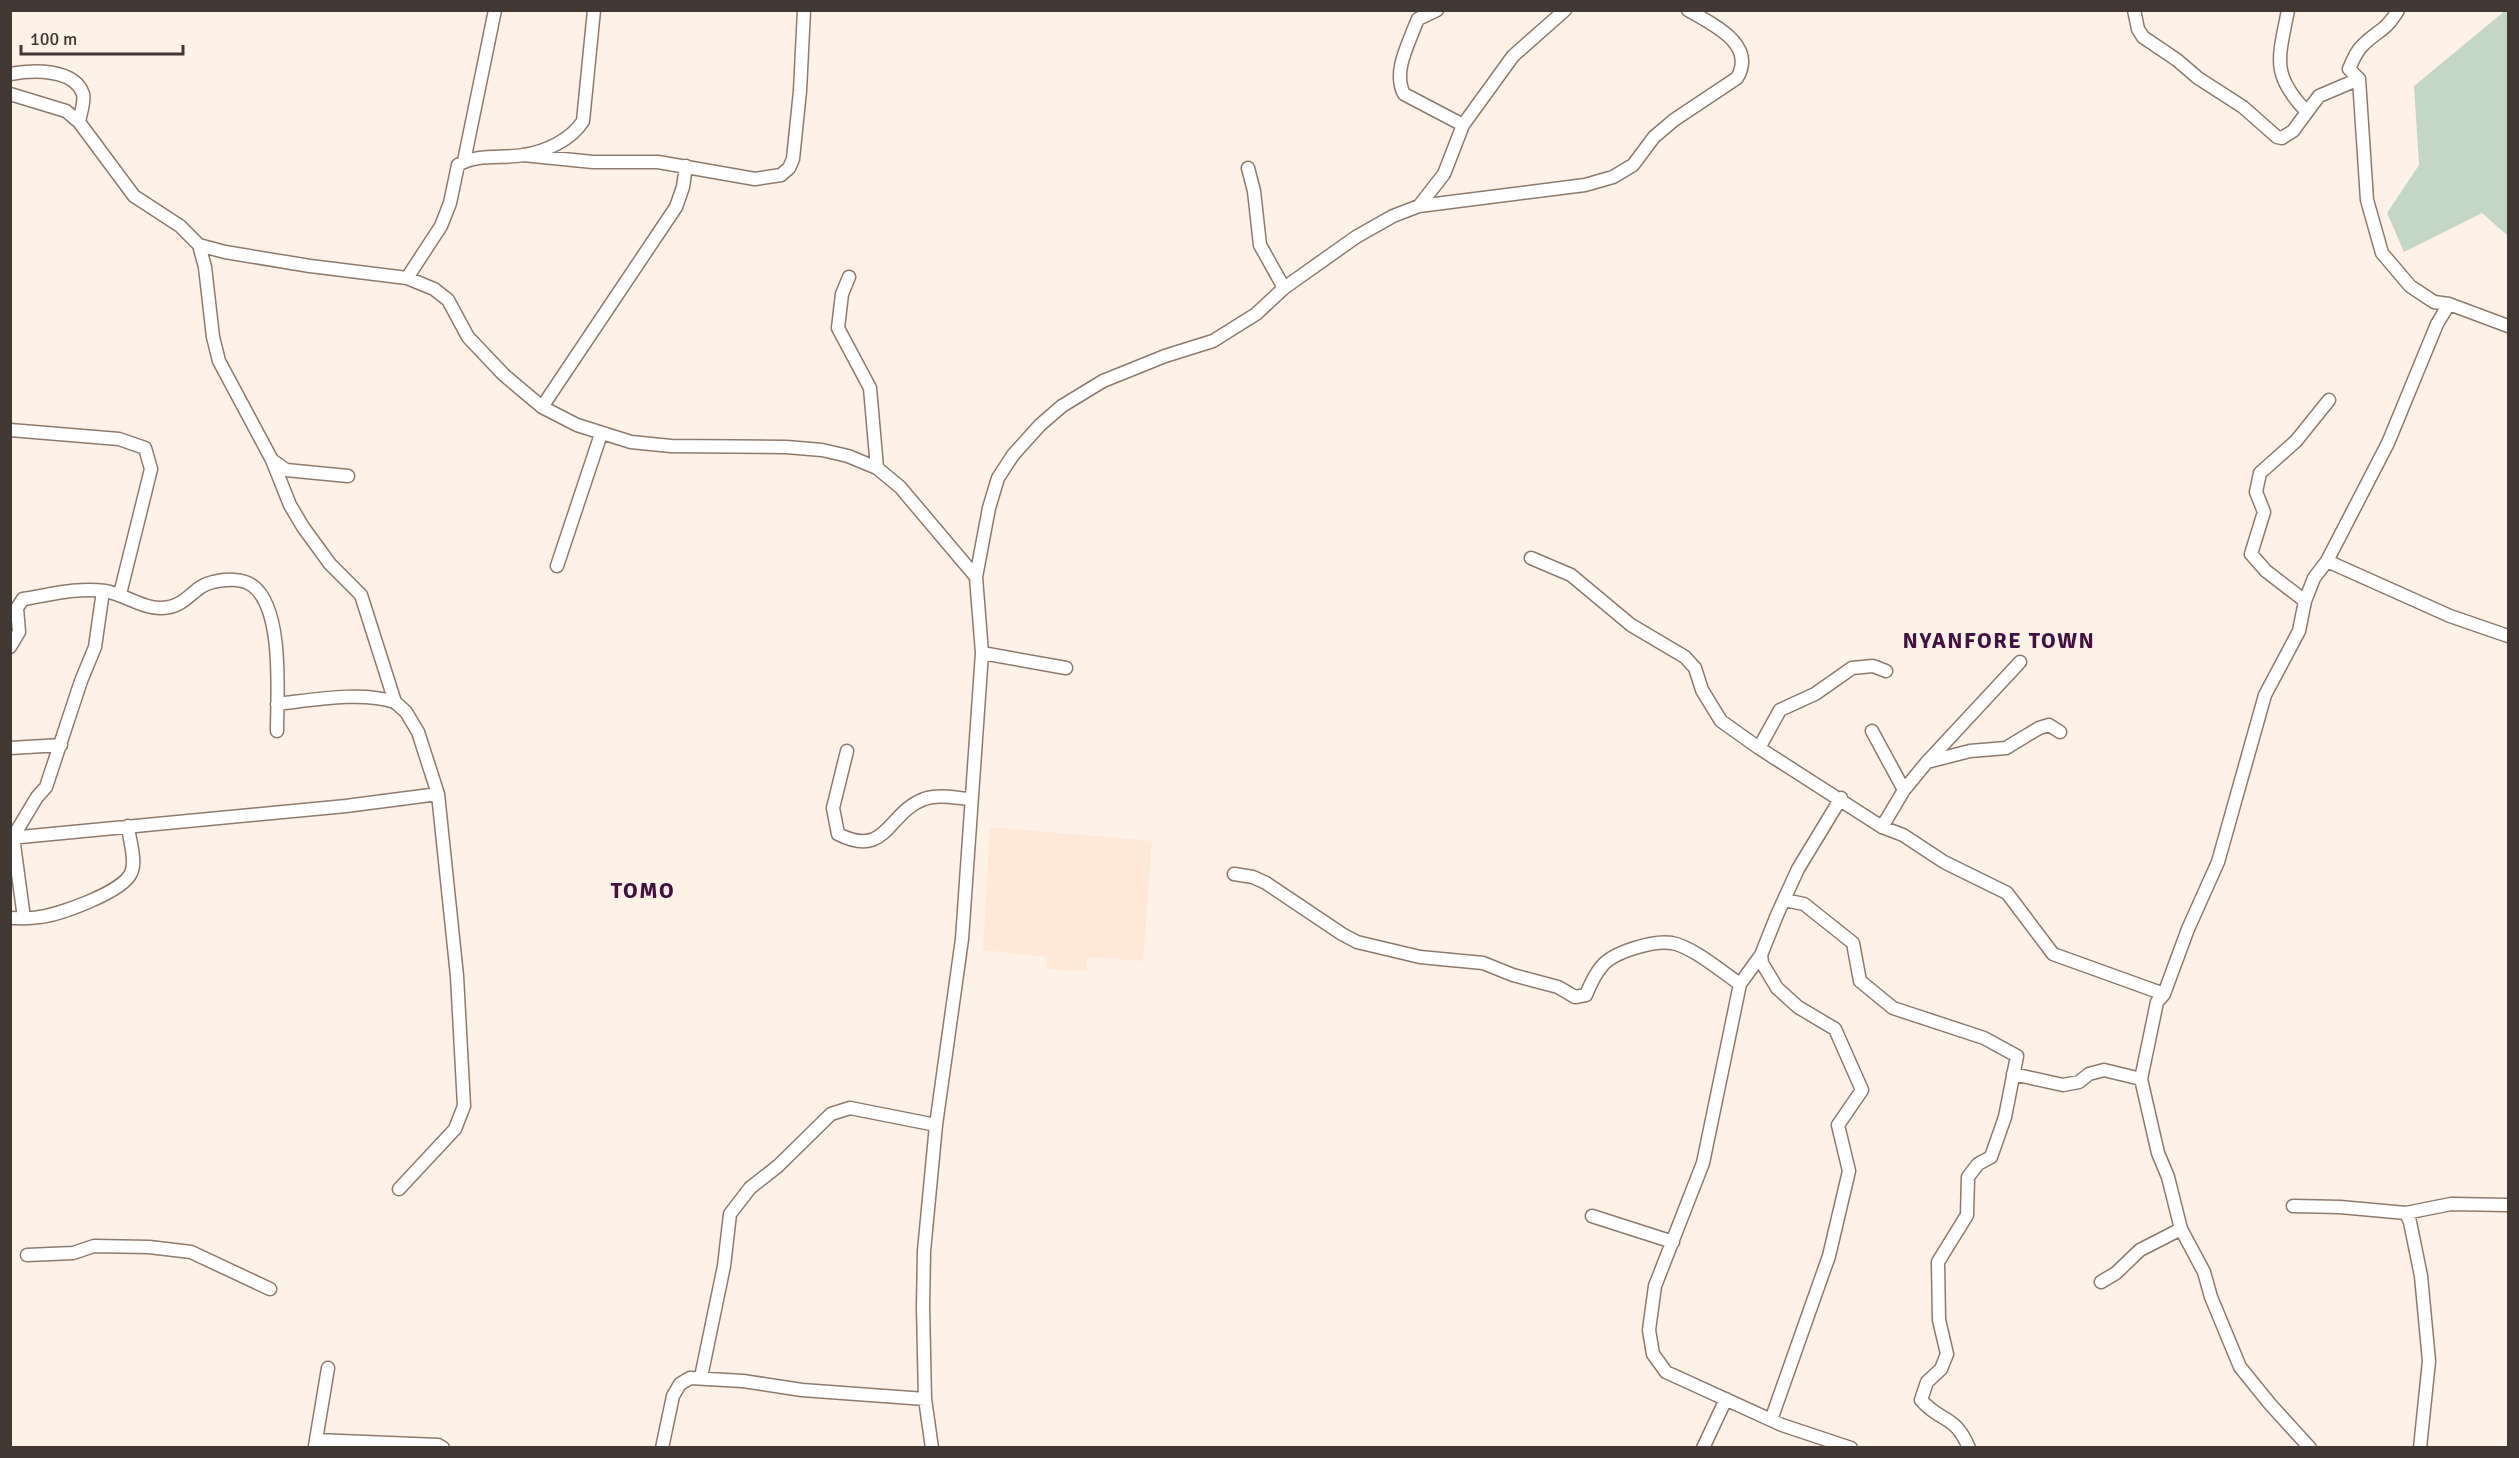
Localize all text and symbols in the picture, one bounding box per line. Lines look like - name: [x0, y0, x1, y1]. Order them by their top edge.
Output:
- scale bar: [21, 18, 183, 56]
- text: 100 m: [30, 28, 77, 50]
- district label: NYANFORE TOWN: [1903, 627, 2095, 654]
- district label: TOMO: [611, 877, 675, 904]

